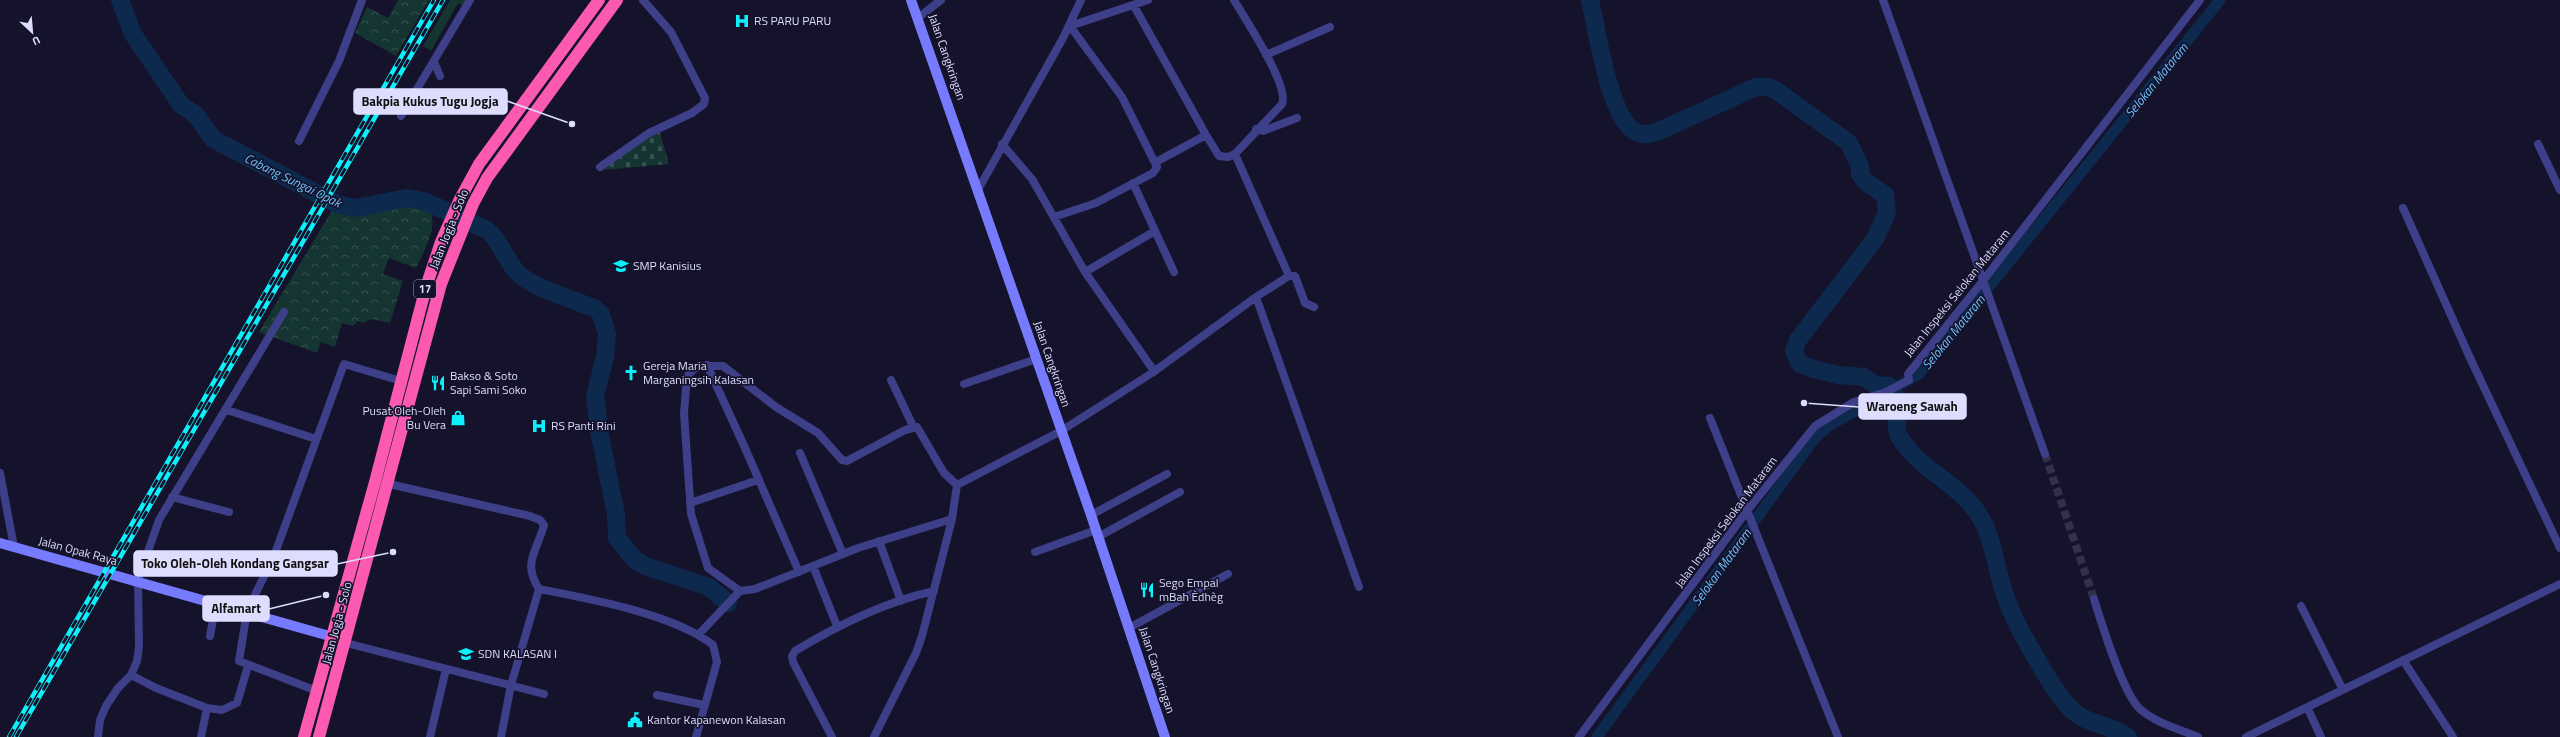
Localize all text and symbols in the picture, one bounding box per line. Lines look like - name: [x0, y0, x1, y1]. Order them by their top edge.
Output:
- place label: RS PARU PARU: [754, 11, 831, 30]
- street label: Jalan Cangkringan: [924, 11, 971, 103]
- north arrow: [12, 12, 52, 52]
- hospital icon: RS PARU PARU: [733, 12, 751, 30]
- text: U: [30, 32, 43, 50]
- water label: Selokan Mataram: [2120, 38, 2193, 122]
- callout: Bakpia Kukus Tugu Jogja: [354, 89, 507, 114]
- text: Bakpia Kukus Tugu Jogja: [361, 91, 499, 111]
- water label: Cabang Sungai Opak: [241, 148, 347, 213]
- street label: Jalan Jogja - Solo: [424, 186, 473, 272]
- street label: Jalan Inspeksi Selokan Mataram: [1901, 226, 2013, 360]
- place label: SMP Kanisius: [633, 256, 702, 275]
- school or university icon: SMP Kanisius: [612, 257, 630, 275]
- road number: 17: [414, 280, 436, 298]
- water label: Selokan Mataram: [1918, 292, 1988, 372]
- street label: Jalan Cangkringan: [1029, 318, 1076, 410]
- place label: Gereja Maria Marganingsih Kalasan: [643, 356, 754, 389]
- church icon: Gereja Maria Marganingsih Kalasan: [622, 364, 640, 382]
- place label: Bakso & Soto Sapi Sami Soko: [450, 366, 527, 399]
- restaurant icon: Bakso & Soto Sapi Sami Soko: [429, 374, 447, 392]
- callout: Waroeng Sawah: [1859, 394, 1966, 419]
- text: Waroeng Sawah: [1866, 396, 1958, 416]
- place label: Pusat Oleh-Oleh Bu Vera: [362, 401, 446, 434]
- shop icon: Pusat Oleh-Oleh Bu Vera: [449, 409, 467, 427]
- place label: RS Panti Rini: [551, 416, 616, 435]
- hospital icon: RS Panti Rini: [530, 417, 548, 435]
- street label: Jalan Inspeksi Selokan Mataram: [1672, 454, 1780, 590]
- water label: Selokan Mataram: [1688, 526, 1754, 608]
- street label: Jalan Opak Raya: [37, 531, 120, 570]
- callout: Toko Oleh-Oleh Kondang Gangsar: [134, 551, 337, 576]
- text: Toko Oleh-Oleh Kondang Gangsar: [141, 553, 329, 573]
- place label: Sego Empal mBah Èdhèg: [1159, 573, 1223, 606]
- street label: Jalan Jogja - Solo: [316, 580, 357, 666]
- restaurant icon: Sego Empal mBah Èdhèg: [1138, 581, 1156, 599]
- callout: Alfamart: [203, 596, 269, 621]
- text: Alfamart: [211, 598, 261, 618]
- street label: Jalan Cangkringan: [1135, 624, 1180, 716]
- place label: SDN KALASAN I: [478, 644, 557, 663]
- school or university icon: SDN KALASAN I: [457, 645, 475, 663]
- place label: Kantor Kapanewon Kalasan: [647, 710, 785, 729]
- public building icon: Kantor Kapanewon Kalasan: [626, 711, 644, 729]

